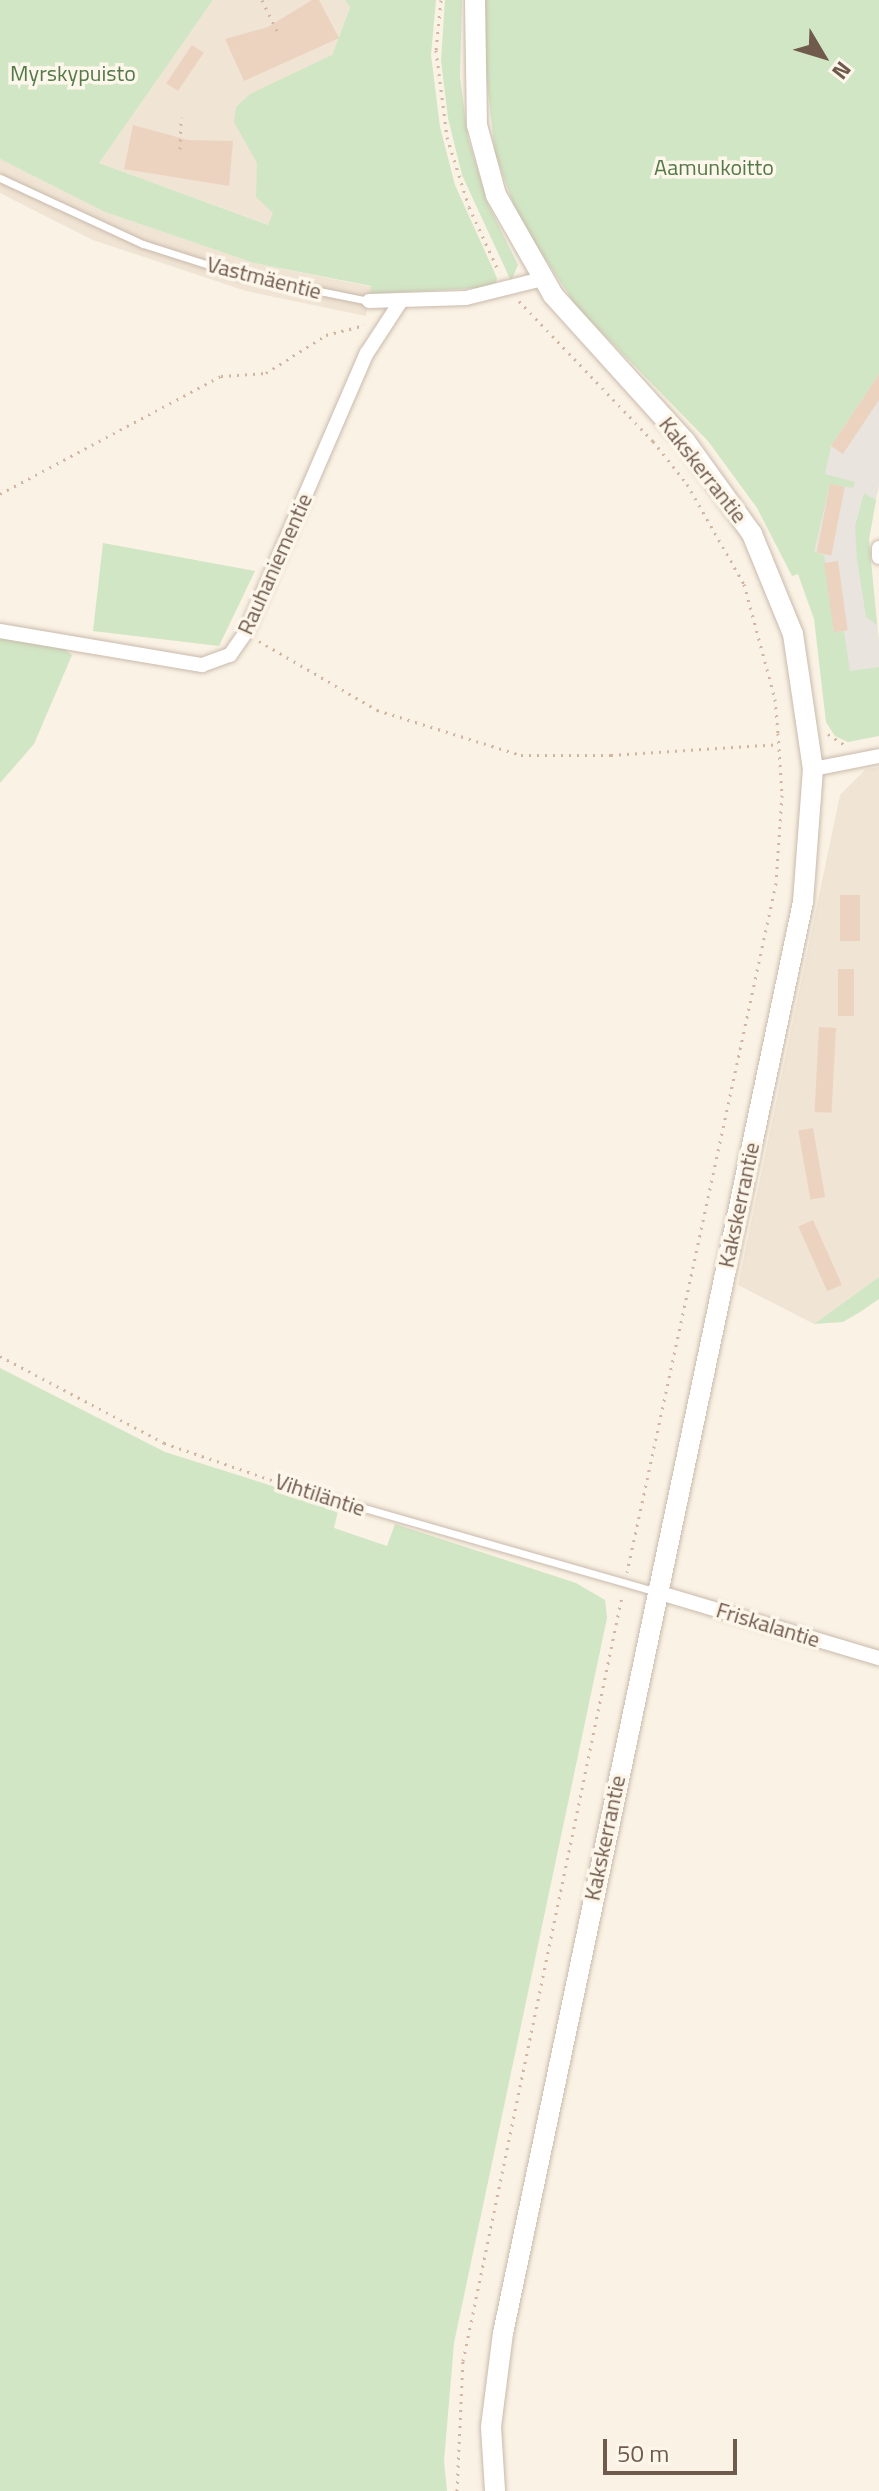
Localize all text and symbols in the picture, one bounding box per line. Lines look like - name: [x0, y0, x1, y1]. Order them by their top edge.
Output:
- north arrow: [783, 16, 863, 96]
- text: N: [824, 54, 860, 87]
- park label: Myrskypuisto: [10, 61, 136, 87]
- park label: Aamunkoitto: [654, 155, 774, 181]
- street label: Vastmäentie: [204, 251, 324, 305]
- street label: Kakskerrantie: [653, 412, 753, 528]
- street label: Rauhaniementie: [232, 489, 318, 639]
- street label: Kakskerrantie: [713, 1140, 765, 1270]
- street label: Vihtiläntie: [272, 1468, 368, 1522]
- street label: Friskalantie: [713, 1597, 823, 1653]
- street label: Kakskerrantie: [579, 1773, 631, 1903]
- scale bar: [607, 2423, 741, 2473]
- text: 50 m: [617, 2435, 669, 2471]

